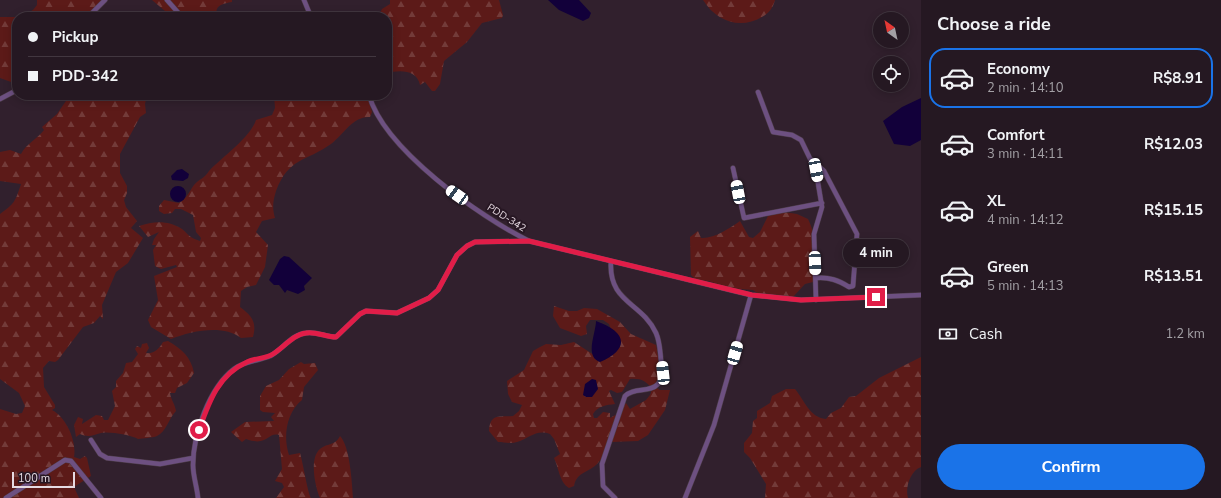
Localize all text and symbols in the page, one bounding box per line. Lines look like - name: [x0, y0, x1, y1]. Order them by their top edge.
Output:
- north arrow: [873, 12, 909, 48]
- map controls: [873, 12, 909, 92]
- text: Choose a ride: [937, 12, 1051, 36]
- text: Pickup: [52, 27, 98, 47]
- button: locate: [873, 56, 909, 92]
- text: Economy: [987, 59, 1050, 79]
- icon: car: [939, 60, 975, 96]
- text: PDD-342: [52, 66, 118, 86]
- text: R$8.91: [1153, 68, 1203, 88]
- text: 2 min · 14:10: [987, 79, 1063, 97]
- text: Comfort: [987, 125, 1044, 145]
- icon: car: [939, 126, 975, 162]
- text: R$12.03: [1144, 134, 1203, 154]
- text: 3 min · 14:11: [987, 145, 1063, 163]
- car: [808, 157, 824, 183]
- car: [730, 179, 746, 205]
- car: [444, 183, 470, 207]
- text: XL: [987, 191, 1006, 211]
- icon: car: [939, 192, 975, 228]
- street label: PDD-342: [484, 200, 529, 235]
- text: R$15.15: [1144, 200, 1203, 220]
- text: 4 min · 14:12: [987, 211, 1063, 229]
- callout: 4 min: [843, 239, 909, 267]
- text: 4 min: [859, 244, 893, 262]
- car: [809, 251, 821, 275]
- text: Green: [987, 257, 1029, 277]
- icon: car: [939, 258, 975, 294]
- text: R$13.51: [1144, 266, 1203, 286]
- text: 5 min · 14:13: [987, 277, 1063, 295]
- route end: [867, 288, 885, 306]
- icon: cash: [937, 323, 959, 345]
- text: Cash: [969, 324, 1003, 344]
- text: 1.2 km: [1165, 325, 1205, 343]
- car: [726, 340, 744, 366]
- car: [656, 360, 670, 386]
- route start: [190, 421, 208, 439]
- button: Confirm: [937, 444, 1205, 490]
- scale bar: [12, 470, 75, 489]
- text: 100 m: [18, 471, 50, 486]

